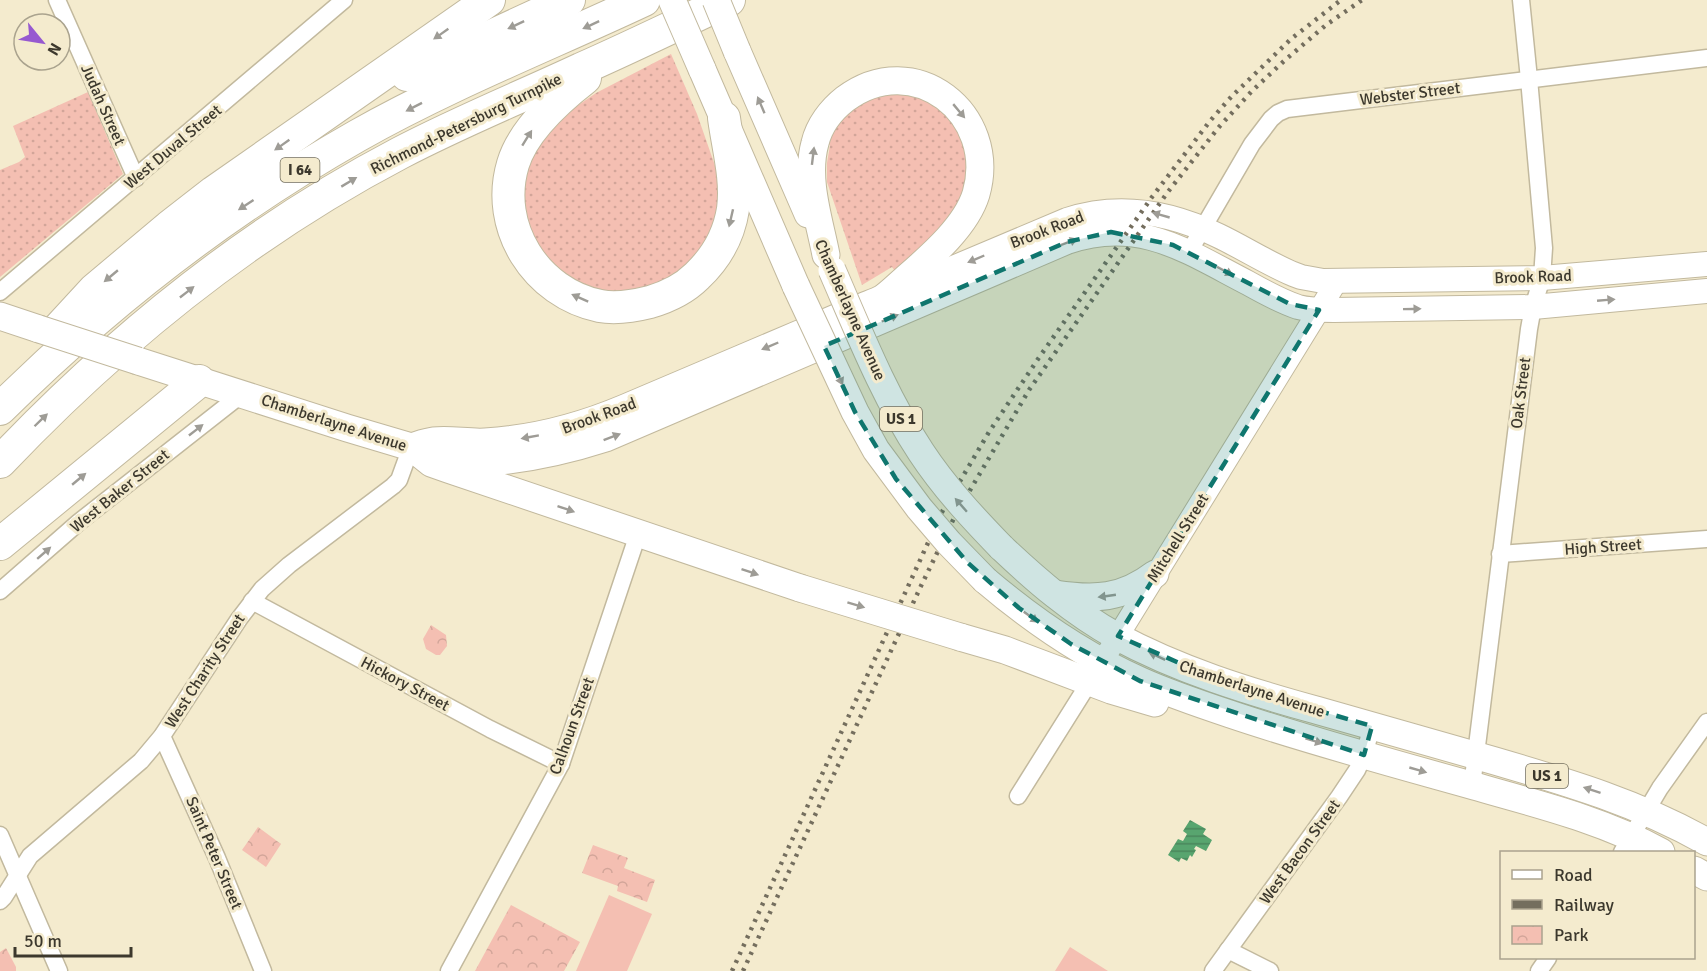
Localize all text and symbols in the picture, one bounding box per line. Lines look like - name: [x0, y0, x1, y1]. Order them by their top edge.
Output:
- north arrow: [12, 12, 72, 72]
- one-way arrow: [507, 20, 524, 29]
- one-way arrow: [583, 20, 600, 29]
- one-way arrow: [434, 28, 450, 40]
- text: N: [43, 39, 66, 59]
- street label: Judah Street: [76, 61, 130, 149]
- street label: Richmond-Petersburg Turnpike: [367, 69, 565, 179]
- street label: Webster Street: [1359, 78, 1462, 110]
- one-way arrow: [756, 96, 765, 113]
- street label: West Duval Street: [120, 100, 226, 194]
- one-way arrow: [405, 101, 423, 111]
- one-way arrow: [952, 103, 965, 118]
- one-way arrow: [521, 130, 532, 146]
- one-way arrow: [275, 139, 291, 151]
- one-way arrow: [808, 146, 817, 165]
- road number: I 64: [280, 158, 320, 182]
- one-way arrow: [341, 177, 357, 188]
- one-way arrow: [238, 199, 254, 210]
- street label: Brook Road: [1007, 207, 1087, 253]
- one-way arrow: [725, 208, 735, 227]
- one-way arrow: [1152, 210, 1170, 220]
- one-way arrow: [1061, 236, 1079, 246]
- street label: Chamberlayne Avenue: [810, 237, 890, 383]
- one-way arrow: [967, 254, 984, 263]
- one-way arrow: [1217, 266, 1234, 276]
- street label: Brook Road: [1494, 266, 1572, 288]
- one-way arrow: [104, 269, 119, 282]
- one-way arrow: [180, 286, 195, 298]
- one-way arrow: [570, 293, 588, 303]
- one-way arrow: [1597, 295, 1616, 305]
- one-way arrow: [1402, 304, 1421, 313]
- one-way arrow: [881, 313, 899, 322]
- one-way arrow: [761, 341, 779, 351]
- street label: Oak Street: [1507, 356, 1535, 430]
- one-way arrow: [834, 368, 843, 385]
- street label: Chamberlayne Avenue: [259, 390, 409, 456]
- street label: Brook Road: [559, 393, 639, 439]
- road number: US 1: [880, 407, 922, 431]
- one-way arrow: [33, 413, 48, 427]
- one-way arrow: [188, 424, 204, 437]
- one-way arrow: [603, 432, 621, 441]
- one-way arrow: [520, 433, 539, 442]
- street label: West Baker Street: [66, 445, 174, 537]
- one-way arrow: [71, 473, 86, 486]
- street label: Mitchell Street: [1143, 489, 1214, 586]
- one-way arrow: [954, 497, 968, 512]
- one-way arrow: [557, 505, 575, 514]
- street label: High Street: [1564, 534, 1643, 560]
- one-way arrow: [36, 547, 51, 560]
- one-way arrow: [741, 567, 759, 577]
- one-way arrow: [1097, 591, 1116, 601]
- one-way arrow: [847, 601, 865, 610]
- street label: West Charity Street: [161, 610, 250, 732]
- one-way arrow: [1023, 610, 1039, 622]
- one-way arrow: [1149, 651, 1166, 660]
- street label: Hickory Street: [357, 652, 453, 716]
- street label: Chamberlayne Avenue: [1177, 656, 1327, 722]
- street label: Calhoun Street: [545, 674, 599, 777]
- one-way arrow: [1305, 737, 1323, 746]
- road number: US 1: [1526, 764, 1568, 788]
- one-way arrow: [1409, 766, 1427, 775]
- one-way arrow: [1583, 785, 1601, 795]
- street label: Saint Peter Street: [181, 794, 247, 913]
- street label: West Bacon Street: [1255, 795, 1345, 908]
- legend: [1500, 851, 1695, 959]
- text: Road: [1554, 864, 1593, 886]
- text: Railway: [1554, 894, 1615, 916]
- scale bar: [15, 920, 130, 958]
- text: Park: [1554, 924, 1589, 946]
- text: 50 m: [24, 930, 62, 952]

